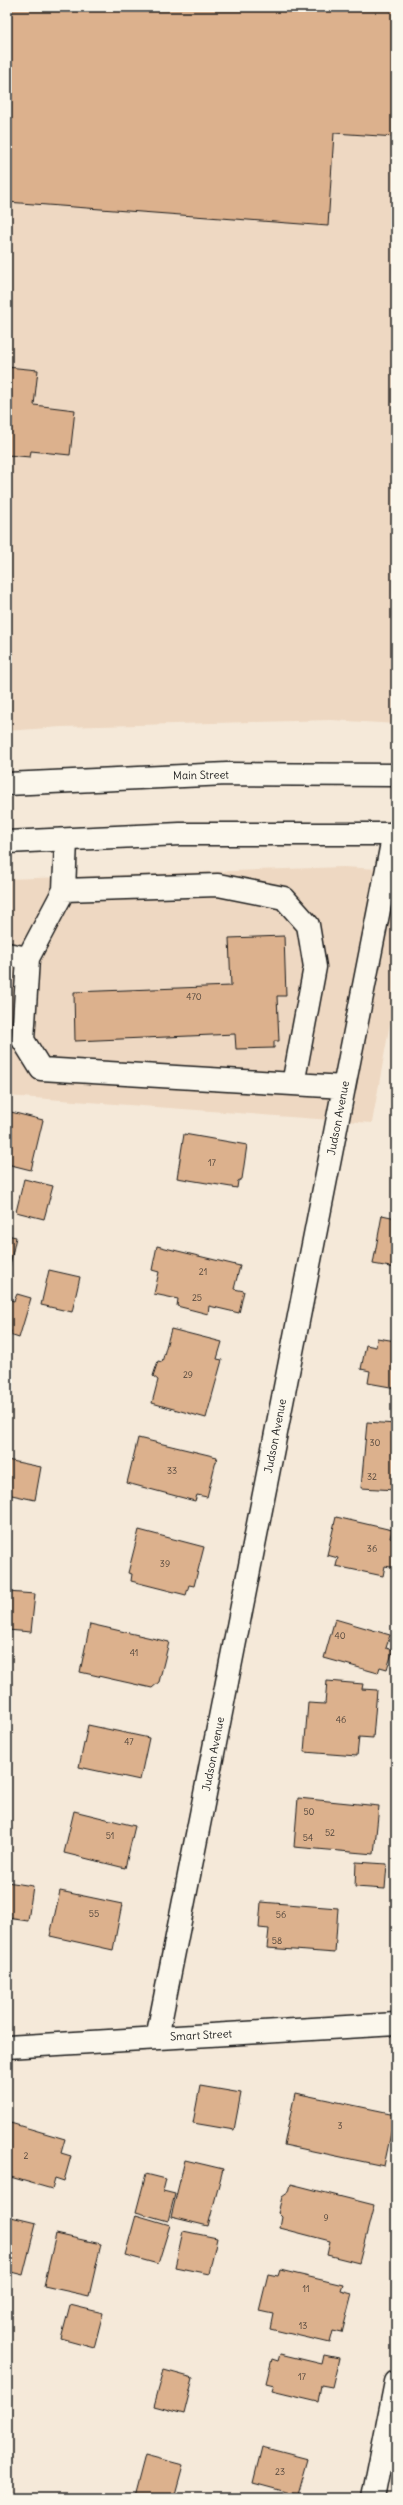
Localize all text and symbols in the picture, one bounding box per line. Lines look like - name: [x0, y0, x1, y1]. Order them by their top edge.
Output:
- street label: Main Street: [173, 768, 229, 782]
- house number: 470: [186, 991, 202, 1002]
- street label: Judson Avenue: [324, 1080, 352, 1156]
- house number: 17: [208, 1157, 217, 1168]
- house number: 21: [199, 1266, 207, 1277]
- house number: 25: [192, 1292, 202, 1303]
- house number: 29: [183, 1369, 193, 1380]
- street label: Judson Avenue: [261, 1398, 289, 1474]
- house number: 30: [369, 1437, 381, 1448]
- house number: 33: [167, 1465, 177, 1476]
- house number: 32: [367, 1471, 377, 1482]
- house number: 36: [367, 1543, 377, 1554]
- house number: 39: [160, 1558, 170, 1569]
- house number: 40: [334, 1630, 346, 1641]
- house number: 41: [130, 1647, 138, 1658]
- house number: 46: [336, 1714, 346, 1725]
- street label: Judson Avenue: [199, 1716, 227, 1792]
- house number: 47: [124, 1736, 134, 1747]
- house number: 50: [303, 1806, 315, 1817]
- house number: 52: [325, 1827, 335, 1838]
- house number: 51: [106, 1830, 114, 1841]
- house number: 54: [303, 1832, 313, 1843]
- house number: 55: [89, 1908, 99, 1919]
- house number: 56: [276, 1909, 286, 1920]
- house number: 58: [272, 1935, 282, 1946]
- street label: Smart Street: [170, 2026, 233, 2044]
- house number: 3: [337, 2120, 343, 2131]
- house number: 2: [24, 2150, 29, 2161]
- house number: 9: [323, 2212, 329, 2223]
- house number: 11: [302, 2283, 310, 2294]
- house number: 13: [299, 2320, 307, 2331]
- house number: 17: [298, 2371, 307, 2382]
- house number: 23: [275, 2466, 285, 2477]

